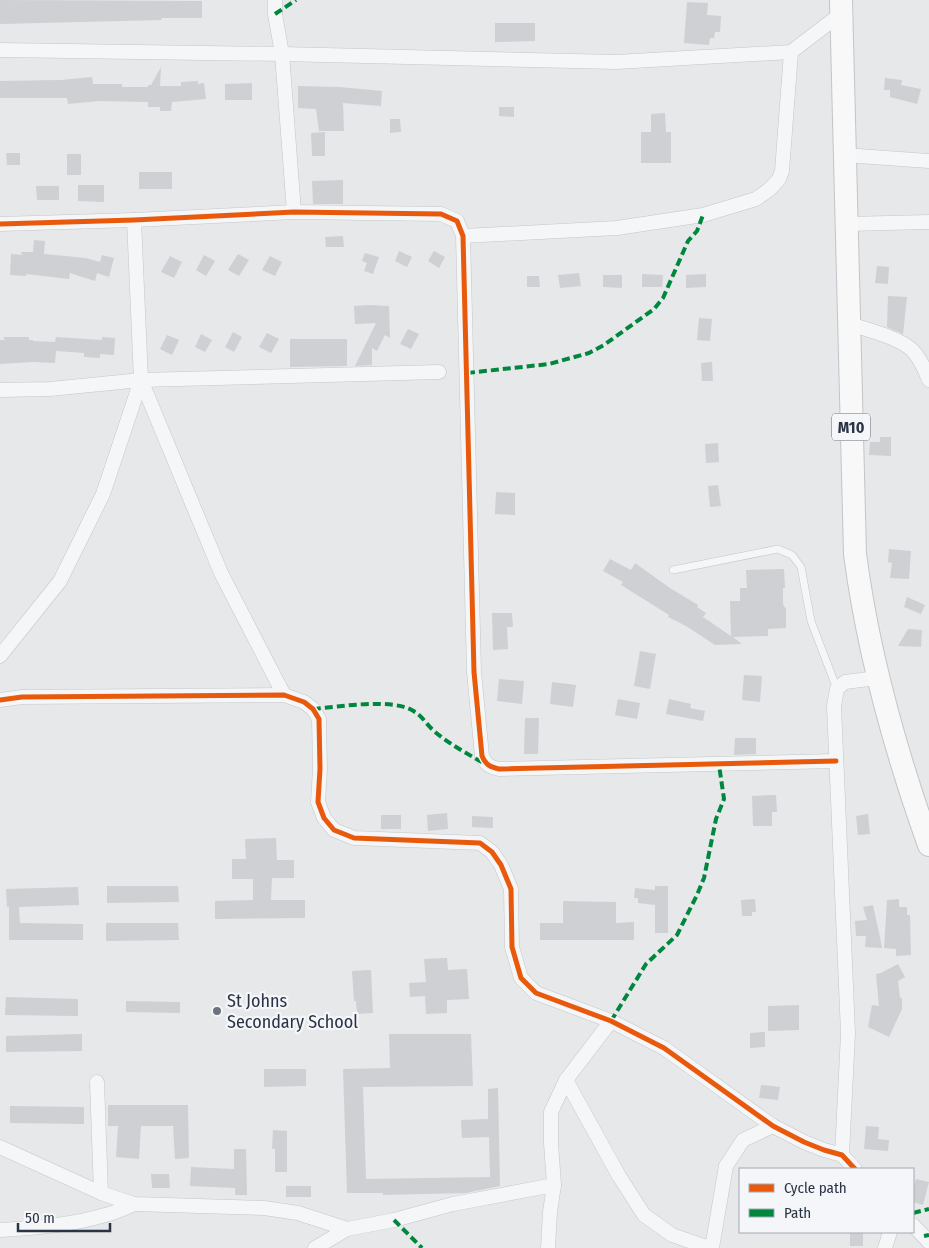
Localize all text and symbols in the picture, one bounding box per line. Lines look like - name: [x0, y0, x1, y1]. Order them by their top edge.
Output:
- road number: M10: [832, 414, 870, 441]
- place label: St Johns Secondary School: [227, 990, 358, 1033]
- marker: St Johns Secondary School: [211, 1005, 223, 1017]
- legend: [739, 1168, 914, 1233]
- text: Cycle path: [784, 1179, 847, 1197]
- scale bar: [18, 1200, 110, 1232]
- text: Path: [784, 1204, 811, 1222]
- text: 50 m: [25, 1209, 55, 1227]

